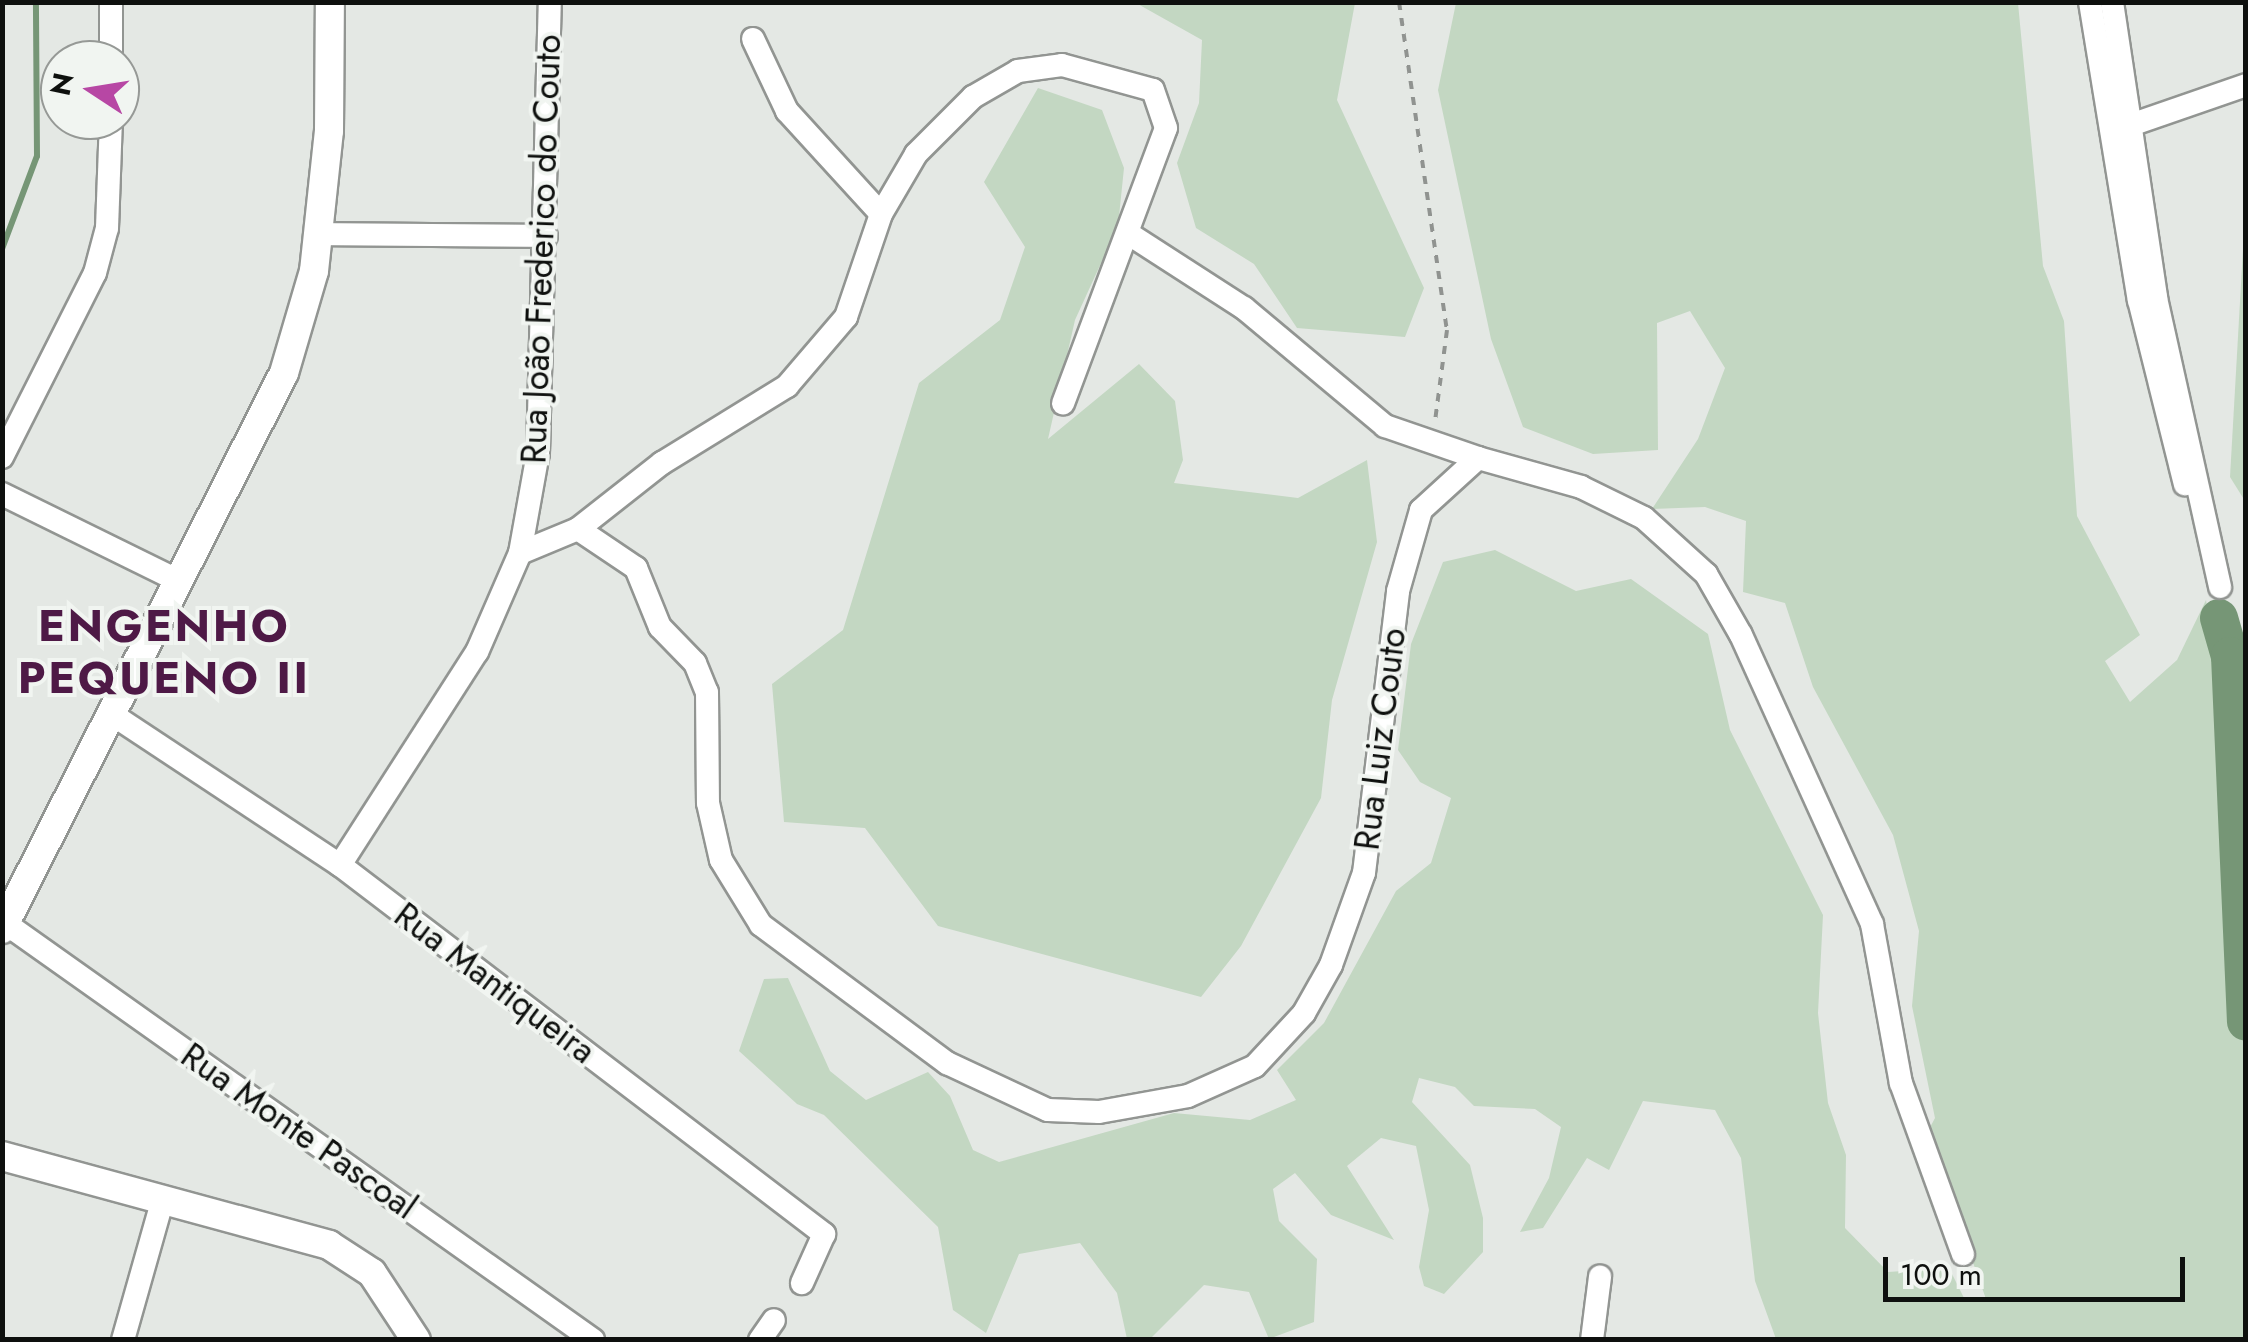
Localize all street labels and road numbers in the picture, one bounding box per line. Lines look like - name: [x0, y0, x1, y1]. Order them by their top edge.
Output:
- street label: Rua João Frederico do Couto: [513, 34, 569, 464]
- street label: Rua Luiz Couto: [1346, 626, 1414, 852]
- street label: Rua Mantiqueira: [386, 894, 604, 1072]
- street label: Rua Monte Pascoal: [173, 1034, 425, 1228]

